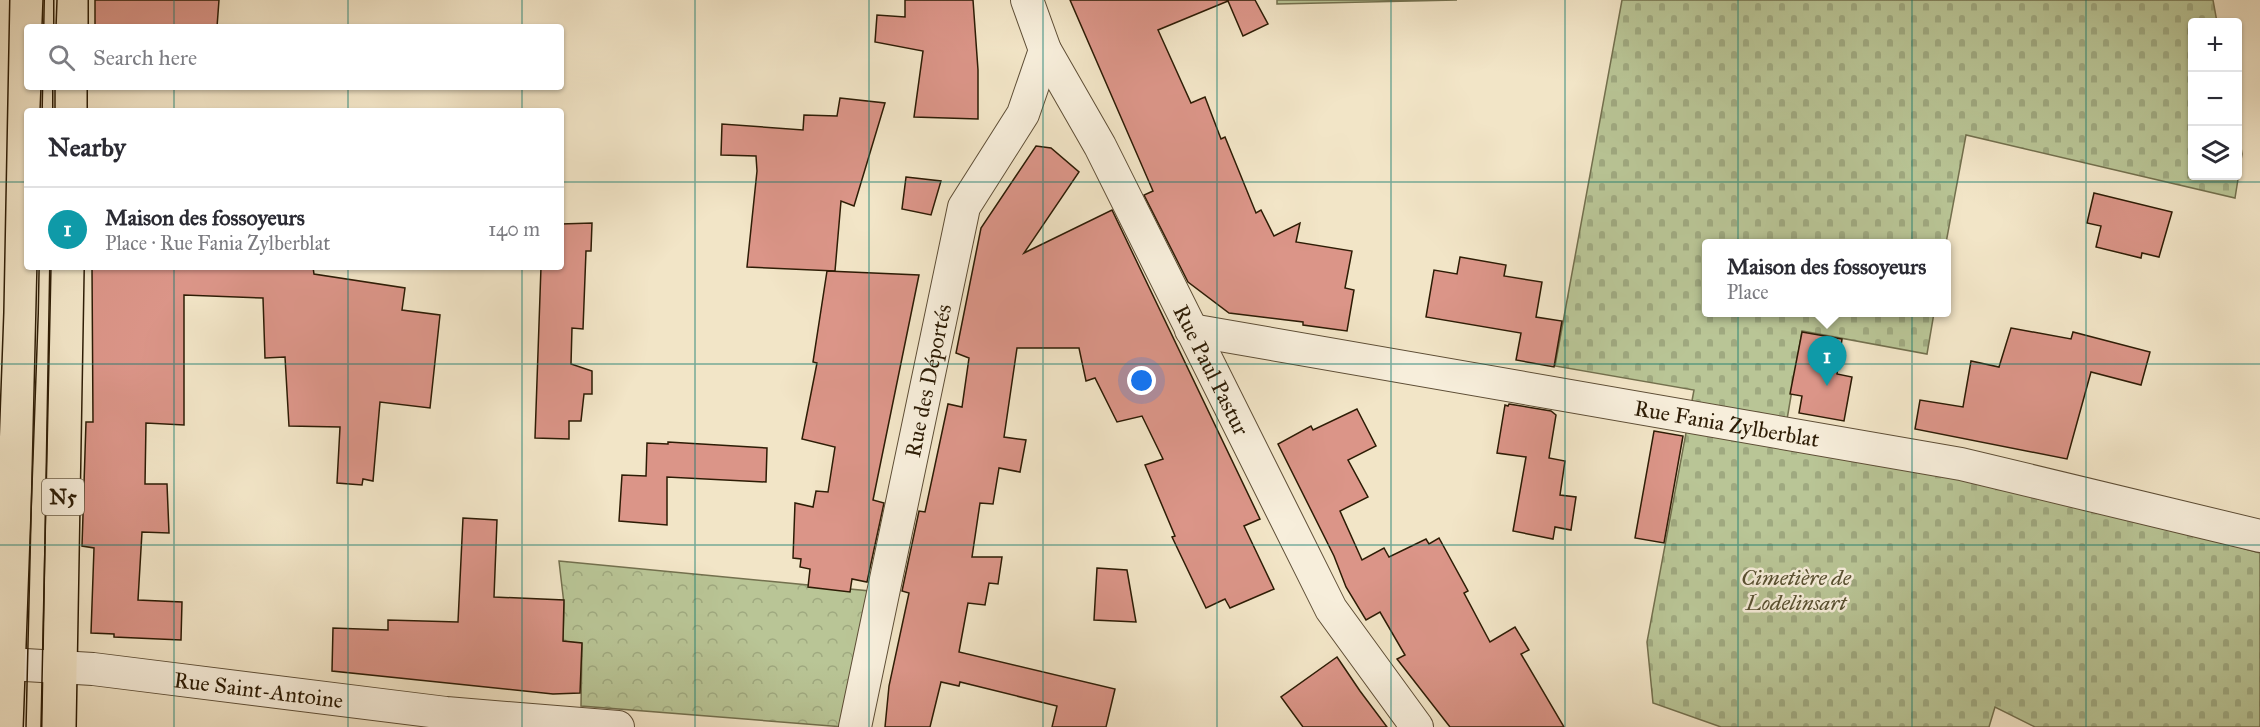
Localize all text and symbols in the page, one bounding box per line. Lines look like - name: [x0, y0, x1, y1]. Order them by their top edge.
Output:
- map controls: [2188, 18, 2242, 180]
- button: +: [2188, 18, 2242, 72]
- search box: [24, 24, 564, 90]
- icon: search: [45, 41, 78, 74]
- text: Search here: [93, 44, 197, 71]
- button: −: [2188, 72, 2242, 126]
- button: layers: [2188, 126, 2242, 180]
- text: Nearby: [48, 131, 126, 163]
- text: Maison des fossoyeurs: [105, 204, 305, 231]
- text: 1: [64, 217, 71, 241]
- text: 140 m: [488, 217, 540, 241]
- text: Place · Rue Fania Zylberblat: [105, 231, 330, 255]
- popup: [1702, 239, 1951, 317]
- text: Maison des fossoyeurs: [1727, 253, 1926, 280]
- text: Place: [1727, 280, 1769, 304]
- street label: Rue Paul Pastur: [1168, 300, 1256, 440]
- street label: Rue des Déportés: [898, 301, 957, 460]
- pin: 1: [1808, 336, 1846, 386]
- your location: [1127, 366, 1156, 395]
- street label: Rue Fania Zylberblat: [1632, 394, 1822, 453]
- road number: N5: [42, 479, 84, 515]
- park label: Cimetière de Lodelinsart: [1741, 564, 1852, 616]
- street label: Rue Saint-Antoine: [172, 666, 345, 714]

